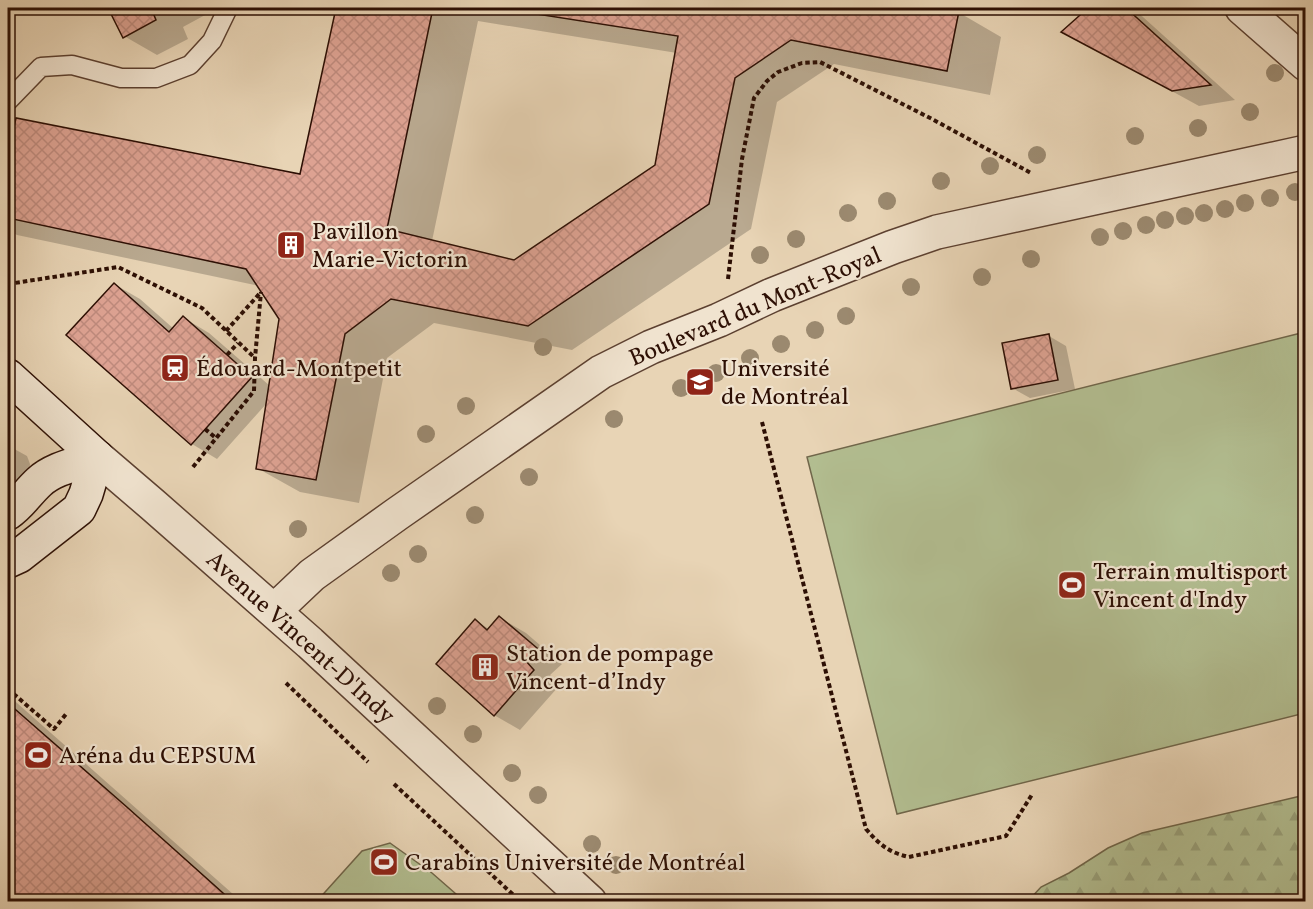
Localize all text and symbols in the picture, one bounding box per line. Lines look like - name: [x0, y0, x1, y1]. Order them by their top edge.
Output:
- place label: Pavillon Marie-Victorin: [312, 216, 468, 278]
- building icon: Pavillon Marie-Victorin: [275, 229, 307, 261]
- street label: Boulevard du Mont-Royal: [624, 239, 887, 376]
- station icon: Édouard-Montpetit: [159, 352, 191, 384]
- place label: Édouard-Montpetit: [196, 353, 402, 387]
- place label: Université de Montréal: [721, 353, 849, 415]
- school or university icon: Université de Montréal: [684, 366, 716, 398]
- street label: Avenue Vincent-D'Indy: [198, 544, 402, 733]
- place label: Terrain multisport Vincent d'Indy: [1093, 556, 1288, 618]
- sports icon: Terrain multisport Vincent d'Indy: [1056, 569, 1088, 601]
- place label: Station de pompage Vincent-d’Indy: [506, 638, 714, 700]
- building icon: Station de pompage Vincent-d’Indy: [469, 651, 501, 683]
- sports icon: Aréna du CEPSUM: [22, 739, 54, 771]
- place label: Aréna du CEPSUM: [59, 740, 256, 774]
- sports icon: Carabins Université de Montréal: [368, 846, 400, 878]
- place label: Carabins Université de Montréal: [405, 847, 746, 881]

